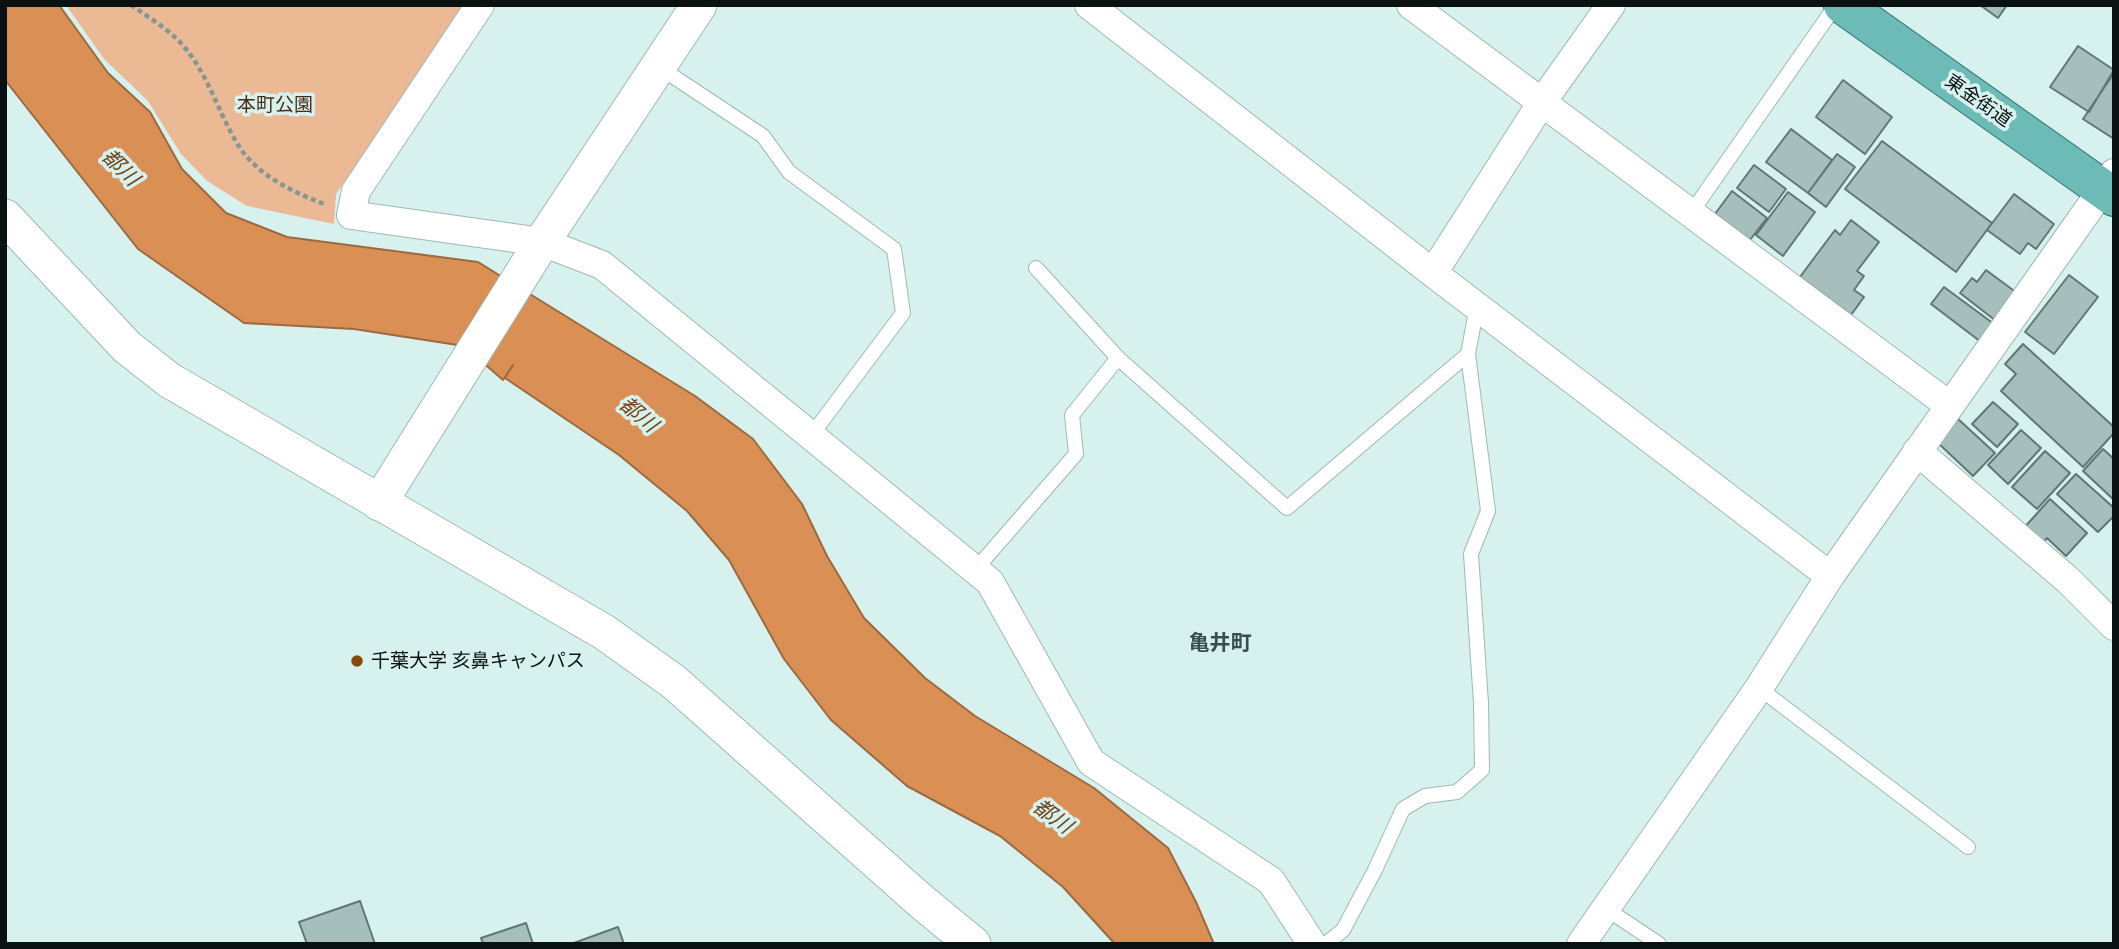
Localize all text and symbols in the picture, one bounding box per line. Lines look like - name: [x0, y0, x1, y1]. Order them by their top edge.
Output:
- street label: 東金街道: [1940, 70, 2016, 132]
- park label: 本町公園: [237, 94, 313, 116]
- water label: 都川: [96, 144, 144, 192]
- water label: 都川: [614, 392, 662, 438]
- district label: 亀井町: [1189, 631, 1251, 657]
- place label: 千葉大学 亥鼻キャンパス: [371, 650, 585, 672]
- marker: 千葉大学 亥鼻キャンパス: [349, 653, 365, 669]
- water label: 都川: [1028, 794, 1076, 840]

